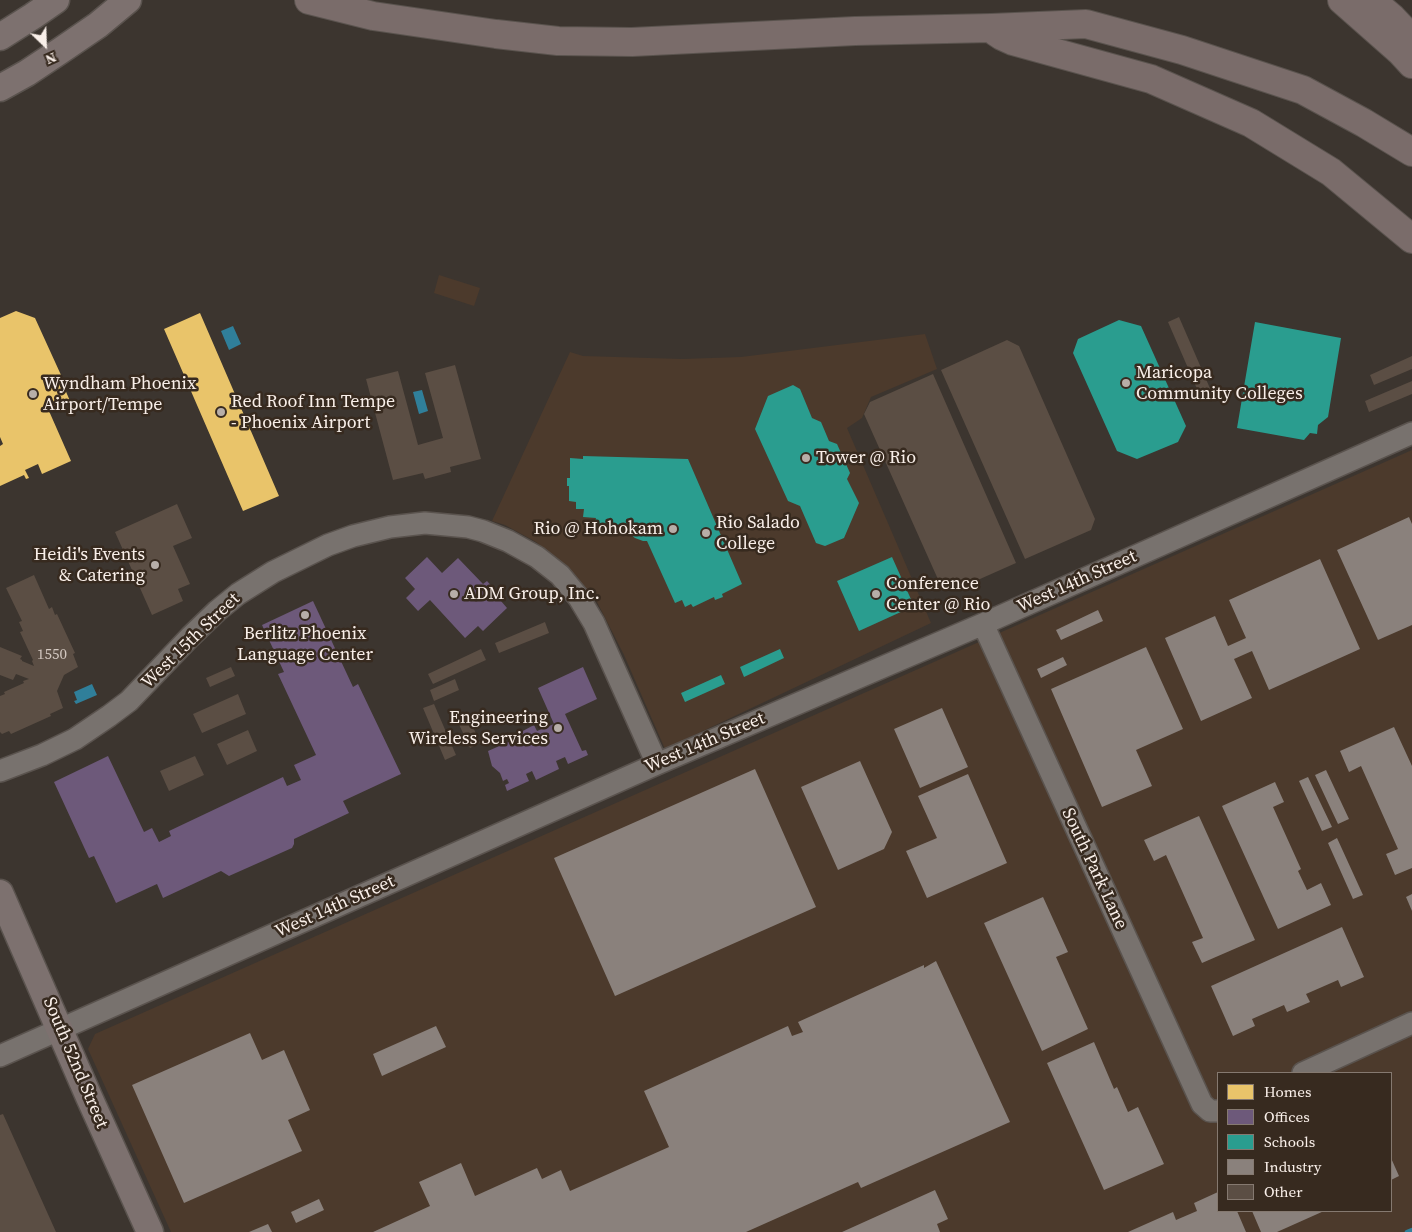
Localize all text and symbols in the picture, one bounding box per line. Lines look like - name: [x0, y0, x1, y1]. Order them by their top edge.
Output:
- north arrow: [20, 20, 70, 70]
- text: N: [42, 47, 60, 70]
- place label: Maricopa Community Colleges: [1136, 362, 1303, 404]
- place label: Wyndham Phoenix Airport/Tempe: [43, 373, 196, 416]
- marker: Maricopa Community Colleges: [1120, 377, 1132, 389]
- marker: Wyndham Phoenix Airport/Tempe: [27, 388, 39, 400]
- place label: Red Roof Inn Tempe - Phoenix Airport: [231, 391, 395, 434]
- marker: Red Roof Inn Tempe - Phoenix Airport: [215, 406, 227, 418]
- place label: Tower @ Rio: [816, 447, 916, 469]
- marker: Tower @ Rio: [800, 452, 812, 464]
- place label: Rio Salado College: [716, 512, 800, 554]
- place label: Rio @ Hohokam: [533, 518, 663, 540]
- marker: Rio @ Hohokam: [667, 523, 679, 535]
- marker: Rio Salado College: [700, 527, 712, 539]
- place label: Heidi's Events & Catering: [33, 544, 145, 586]
- street label: West 14th Street: [1014, 546, 1140, 618]
- marker: Heidi's Events & Catering: [149, 559, 161, 571]
- place label: Conference Center @ Rio: [886, 573, 990, 616]
- place label: ADM Group, Inc.: [464, 583, 600, 605]
- marker: ADM Group, Inc.: [448, 588, 460, 600]
- marker: Conference Center @ Rio: [870, 588, 882, 600]
- street label: West 15th Street: [137, 589, 245, 693]
- marker: Berlitz Phoenix Language Center: [299, 609, 311, 621]
- place label: Berlitz Phoenix Language Center: [237, 623, 373, 666]
- house number: 1550: [37, 646, 67, 664]
- place label: Engineering Wireless Services: [408, 707, 548, 750]
- street label: West 14th Street: [642, 708, 768, 778]
- marker: Engineering Wireless Services: [552, 722, 564, 734]
- street label: South Park Lane: [1056, 805, 1132, 933]
- street label: West 14th Street: [272, 871, 398, 943]
- street label: South 52nd Street: [38, 994, 112, 1132]
- legend: [1217, 1072, 1392, 1212]
- text: Homes: [1264, 1081, 1311, 1102]
- text: Offices: [1264, 1106, 1310, 1127]
- text: Schools: [1264, 1131, 1315, 1152]
- text: Industry: [1264, 1156, 1321, 1177]
- text: Other: [1264, 1181, 1303, 1202]

